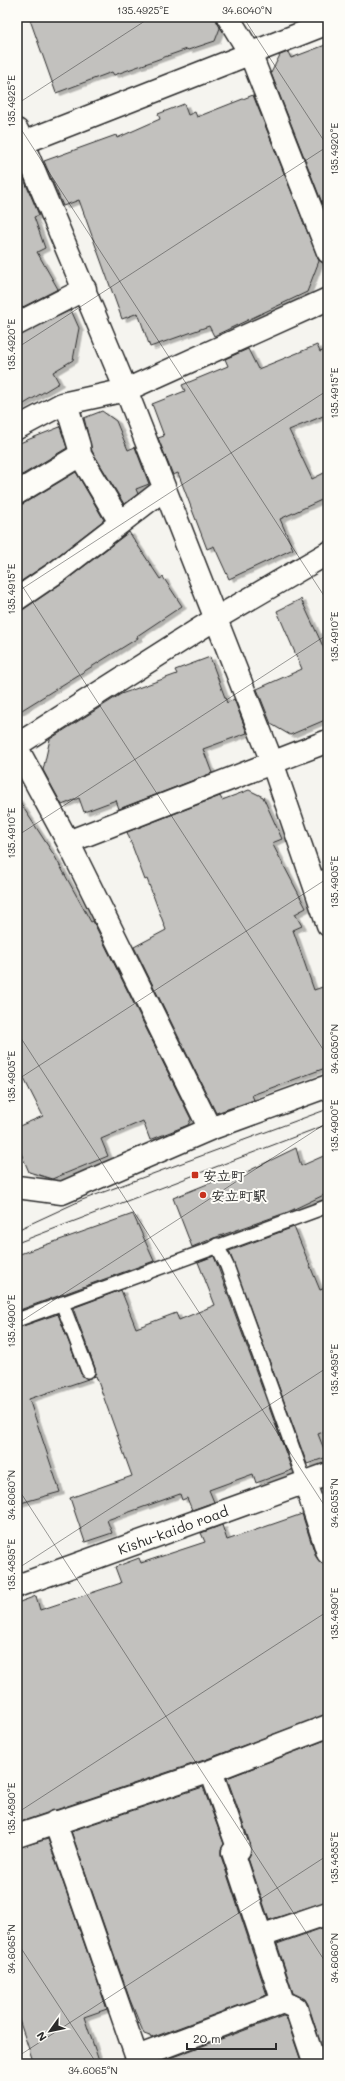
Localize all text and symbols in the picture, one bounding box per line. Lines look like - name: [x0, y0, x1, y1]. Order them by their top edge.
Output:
- text: 135.4925°E: [117, 3, 169, 17]
- text: 34.6040°N: [222, 3, 272, 17]
- text: 135.4925°E: [4, 75, 18, 127]
- text: 135.4920°E: [327, 123, 341, 175]
- text: 135.4920°E: [4, 319, 18, 371]
- text: 135.4915°E: [327, 367, 341, 418]
- text: 135.4915°E: [4, 563, 18, 614]
- text: 135.4910°E: [327, 611, 341, 663]
- text: 135.4910°E: [4, 807, 18, 859]
- text: 135.4905°E: [327, 855, 341, 908]
- text: 34.6050°N: [327, 1024, 341, 1074]
- text: 135.4905°E: [4, 1050, 18, 1103]
- text: 135.4900°E: [327, 1099, 341, 1152]
- place label: 安立町: [203, 1166, 245, 1185]
- marker: 安立町: [190, 1170, 200, 1180]
- place label: 安立町駅: [211, 1186, 267, 1205]
- marker: 安立町駅: [198, 1190, 208, 1200]
- text: 135.4900°E: [4, 1294, 18, 1347]
- text: 135.4895°E: [327, 1344, 341, 1396]
- text: 34.6060°N: [4, 1470, 18, 1520]
- text: 34.6055°N: [327, 1478, 341, 1528]
- street label: Kishu-kaido road: [115, 1501, 231, 1559]
- text: 135.4895°E: [4, 1539, 18, 1591]
- text: 135.4890°E: [327, 1587, 341, 1640]
- text: 135.4890°E: [4, 1782, 18, 1835]
- text: 135.4885°E: [327, 1831, 341, 1884]
- text: 34.6065°N: [4, 1924, 18, 1974]
- text: 34.6060°N: [327, 1933, 341, 1983]
- north arrow: [30, 2011, 70, 2051]
- scale bar: [187, 2025, 276, 2051]
- text: N: [33, 2029, 50, 2044]
- text: 20 m: [193, 2030, 221, 2046]
- text: 34.6065°N: [68, 2063, 118, 2077]

